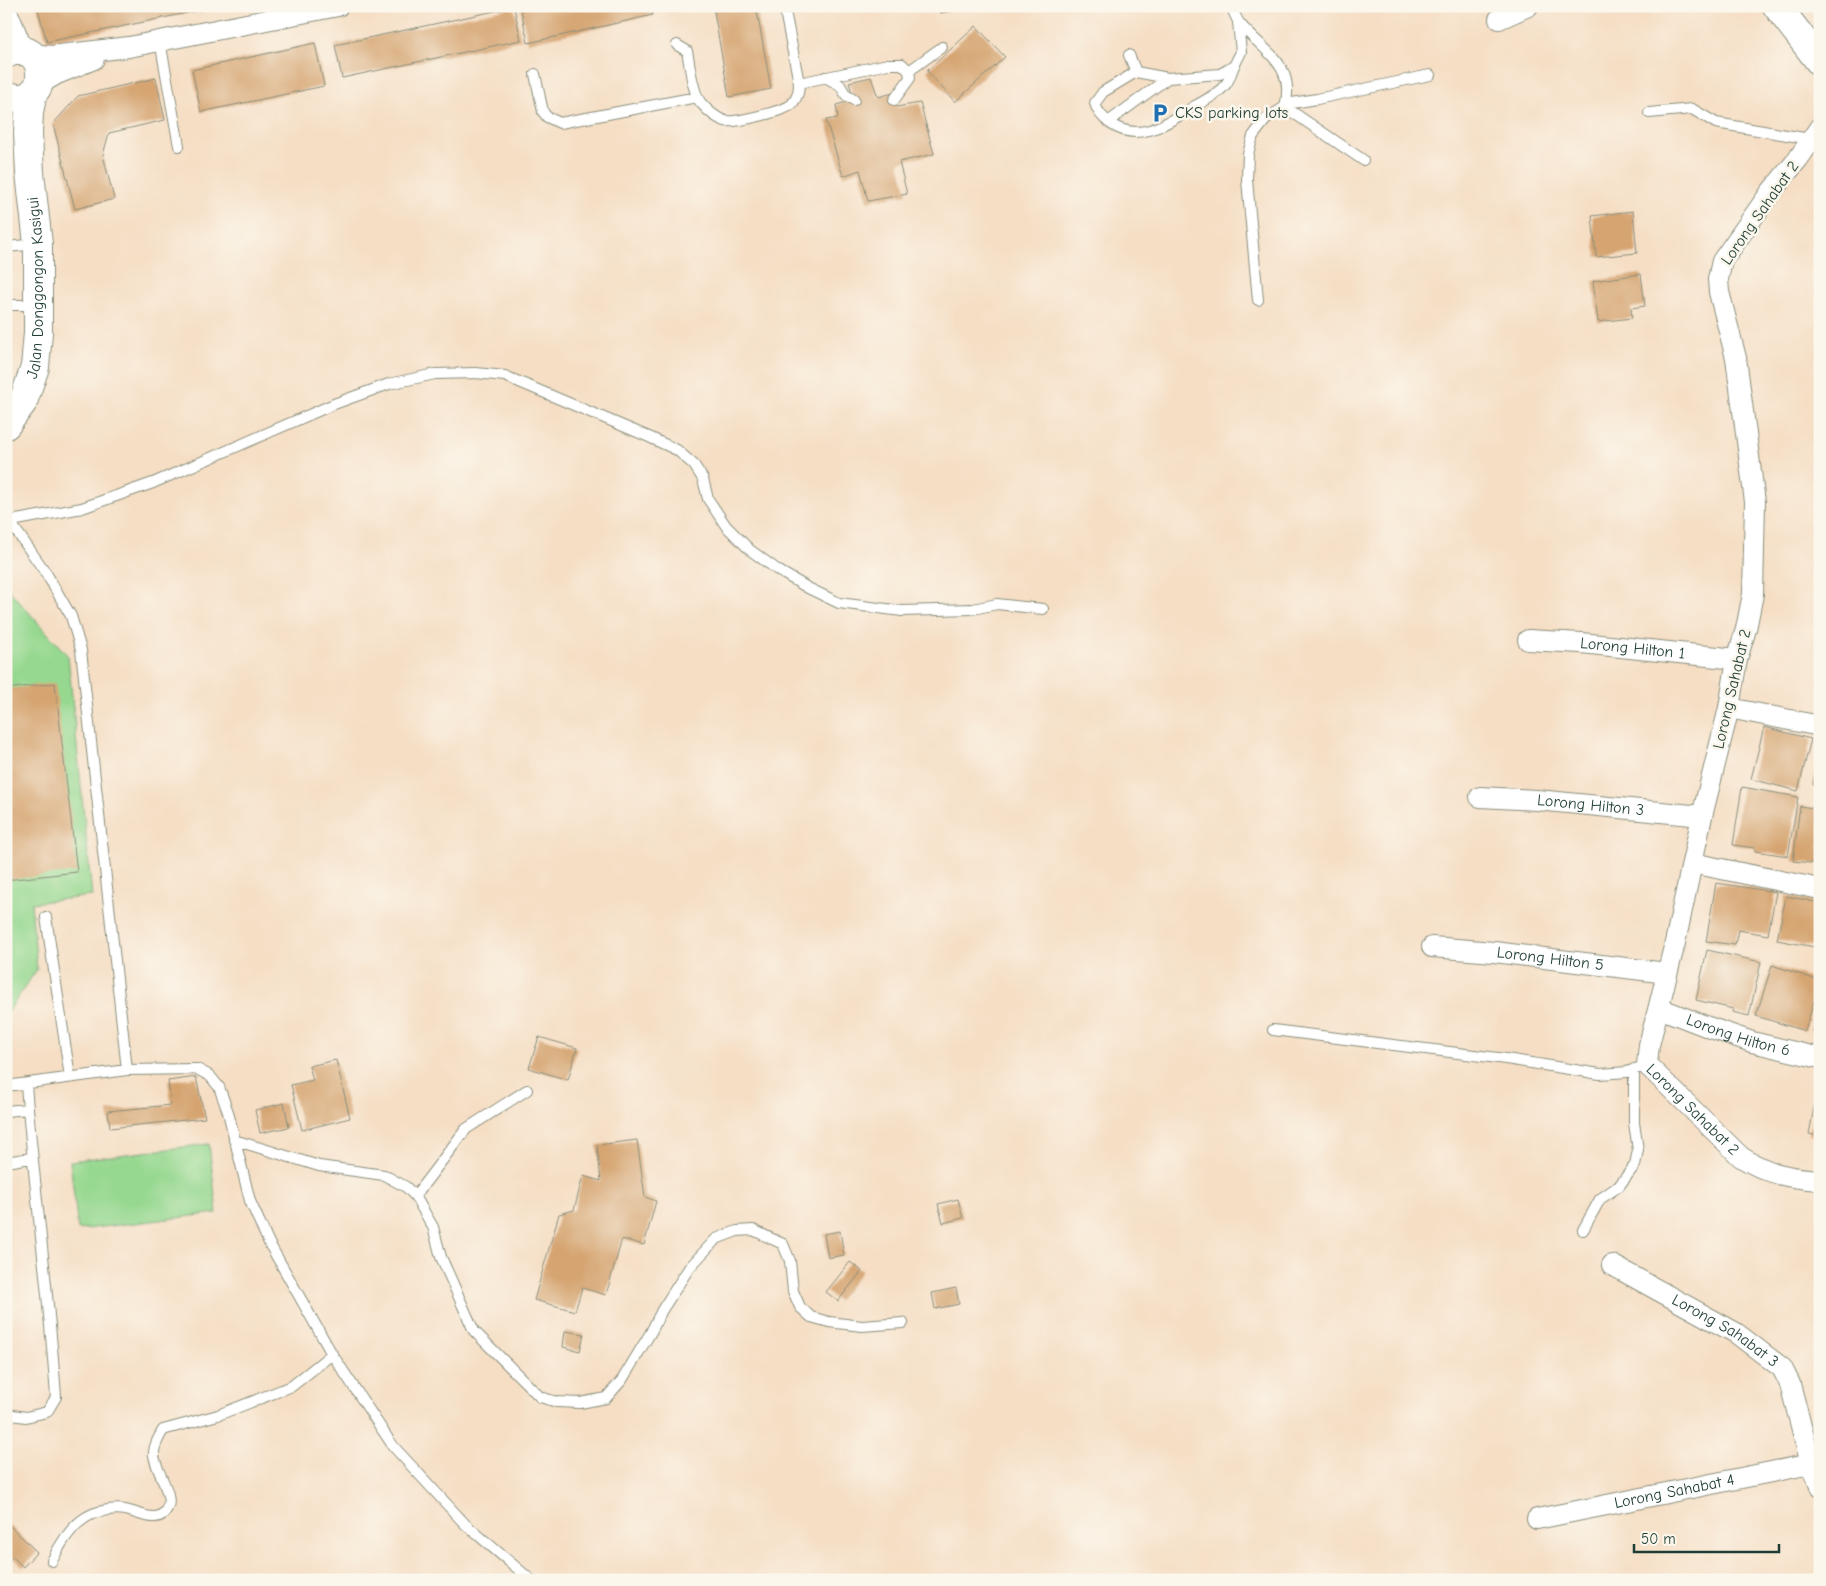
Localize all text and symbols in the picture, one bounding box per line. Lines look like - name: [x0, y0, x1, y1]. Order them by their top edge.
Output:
- parking icon: CKS parking lots: [1149, 102, 1171, 124]
- place label: CKS parking lots: [1175, 104, 1289, 122]
- street label: Lorong Sahabat 2: [1718, 158, 1802, 268]
- street label: Jalan Donggongon Kasigui: [23, 196, 47, 381]
- street label: Lorong Sahabat 2: [1709, 627, 1755, 751]
- street label: Lorong Hilton 1: [1579, 634, 1686, 663]
- street label: Lorong Hilton 3: [1536, 791, 1645, 819]
- street label: Lorong Hilton 5: [1496, 943, 1605, 974]
- street label: Lorong Hilton 6: [1684, 1011, 1792, 1060]
- street label: Lorong Sahabat 2: [1643, 1060, 1743, 1159]
- street label: Lorong Sahabat 3: [1669, 1291, 1782, 1371]
- street label: Lorong Sahabat 4: [1613, 1471, 1736, 1512]
- scale bar: [1634, 1521, 1778, 1553]
- text: 50 m: [1641, 1530, 1676, 1548]

